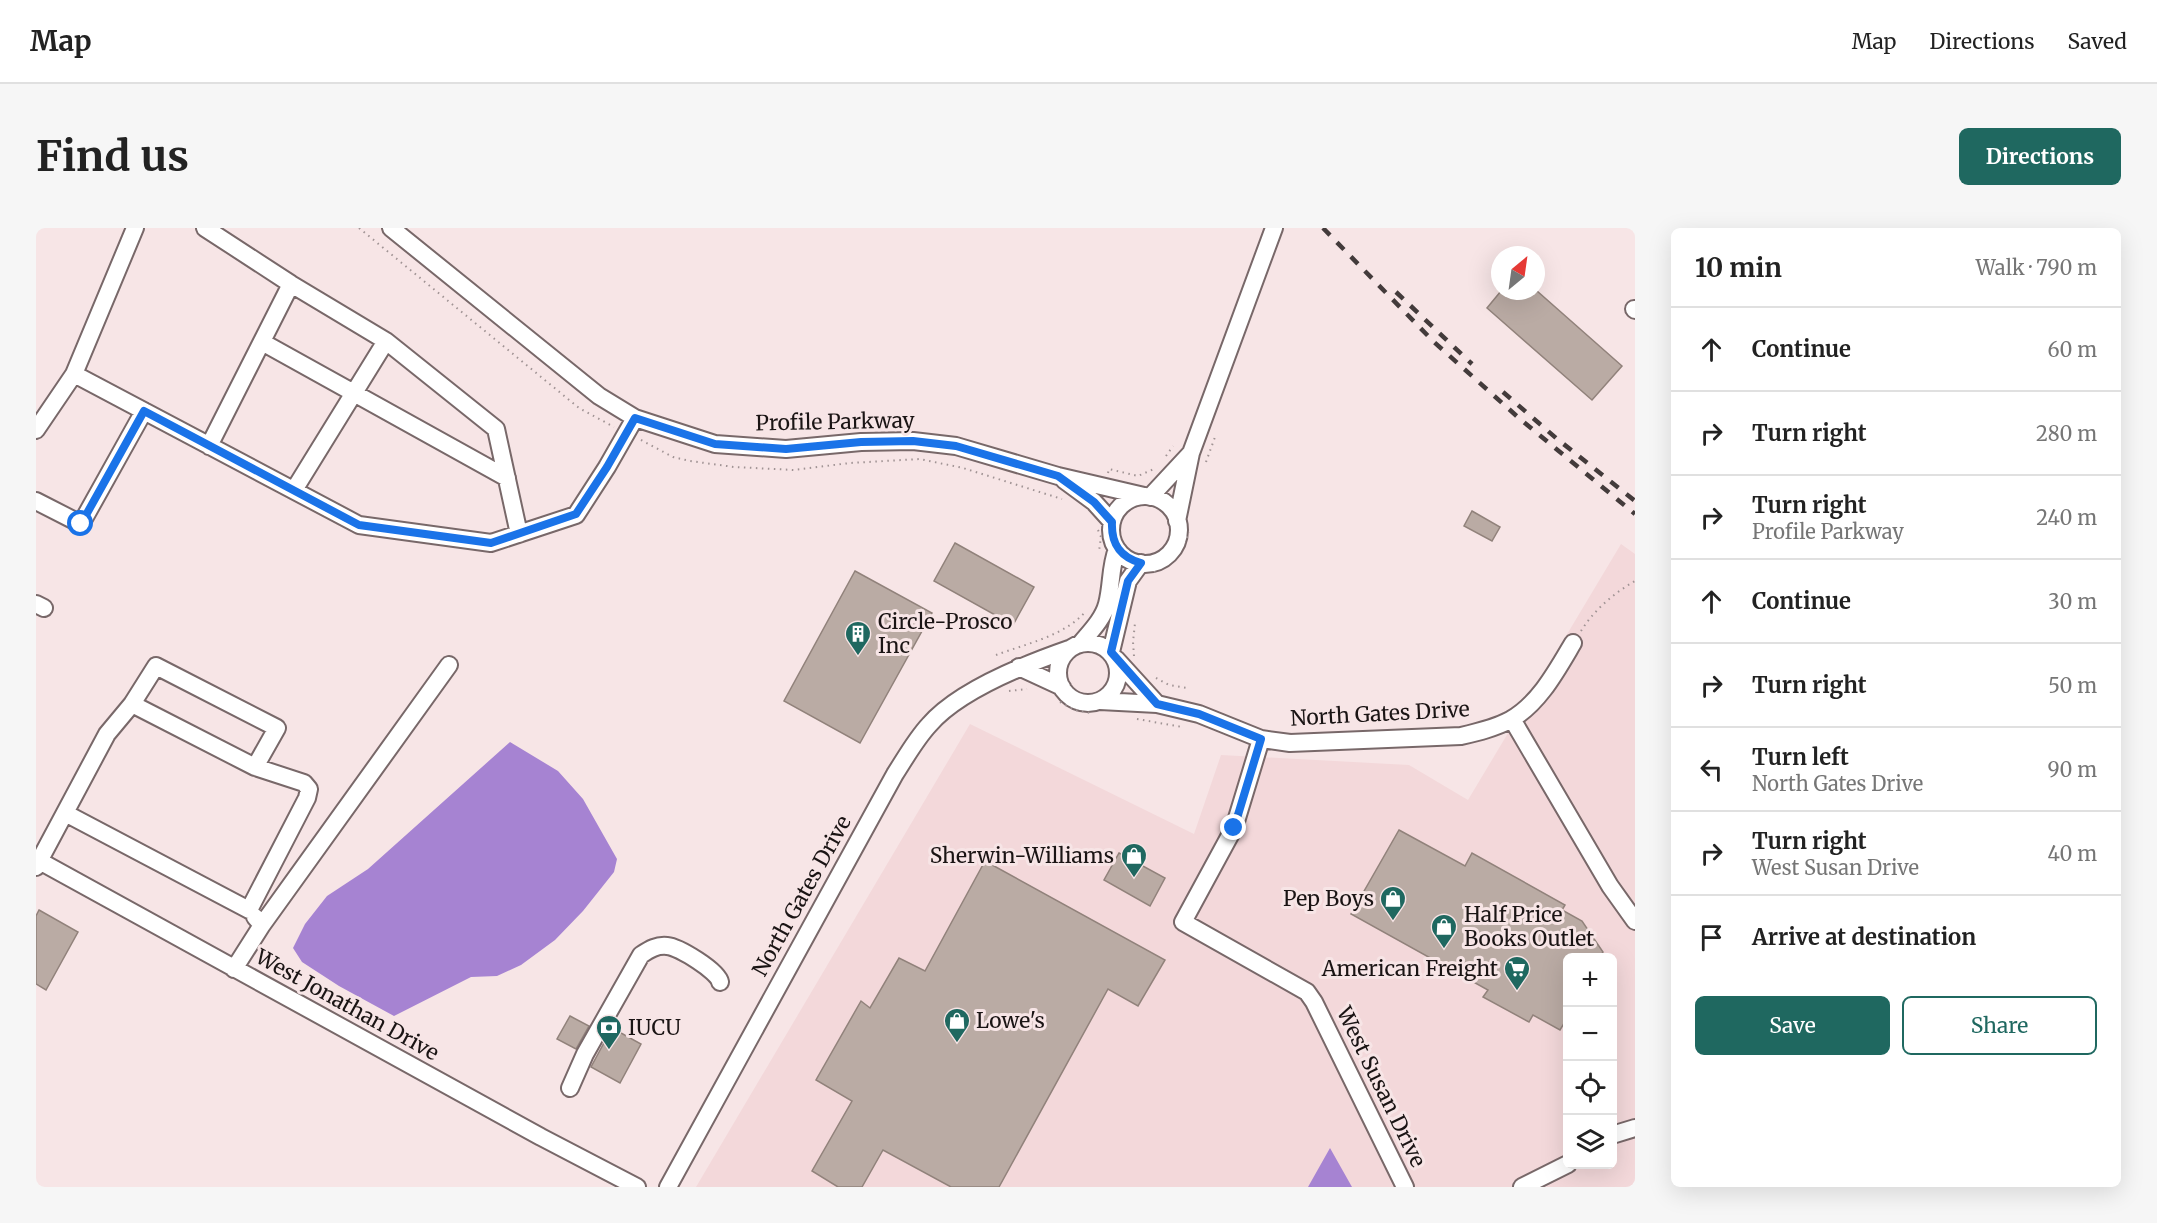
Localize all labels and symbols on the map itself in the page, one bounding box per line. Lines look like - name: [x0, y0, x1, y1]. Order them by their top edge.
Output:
- north arrow: [1491, 246, 1545, 300]
- street label: Profile Parkway: [755, 407, 916, 436]
- route start: [67, 510, 93, 536]
- place label: Circle-Prosco Inc: [878, 608, 1012, 659]
- building icon: Circle-Prosco Inc: [843, 619, 873, 657]
- street label: North Gates Drive: [1290, 695, 1470, 732]
- street label: North Gates Drive: [746, 811, 857, 981]
- route end: [1220, 814, 1246, 840]
- shop icon: Sherwin-Williams: [1119, 841, 1149, 879]
- place label: Sherwin-Williams: [930, 842, 1114, 869]
- shop icon: Pep Boys: [1378, 884, 1408, 922]
- place label: Pep Boys: [1283, 885, 1374, 912]
- place label: Half Price Books Outlet: [1464, 901, 1594, 952]
- shop icon: Half Price Books Outlet: [1429, 912, 1459, 950]
- street label: West Jonathan Drive: [250, 942, 444, 1066]
- supermarket icon: American Freight: [1502, 954, 1532, 992]
- place label: American Freight: [1321, 955, 1498, 982]
- street label: West Susan Drive: [1330, 1001, 1432, 1171]
- shop icon: Lowe's: [942, 1006, 972, 1044]
- place label: Lowe's: [976, 1007, 1045, 1034]
- bank icon: IUCU: [594, 1013, 624, 1051]
- place label: IUCU: [628, 1014, 681, 1041]

